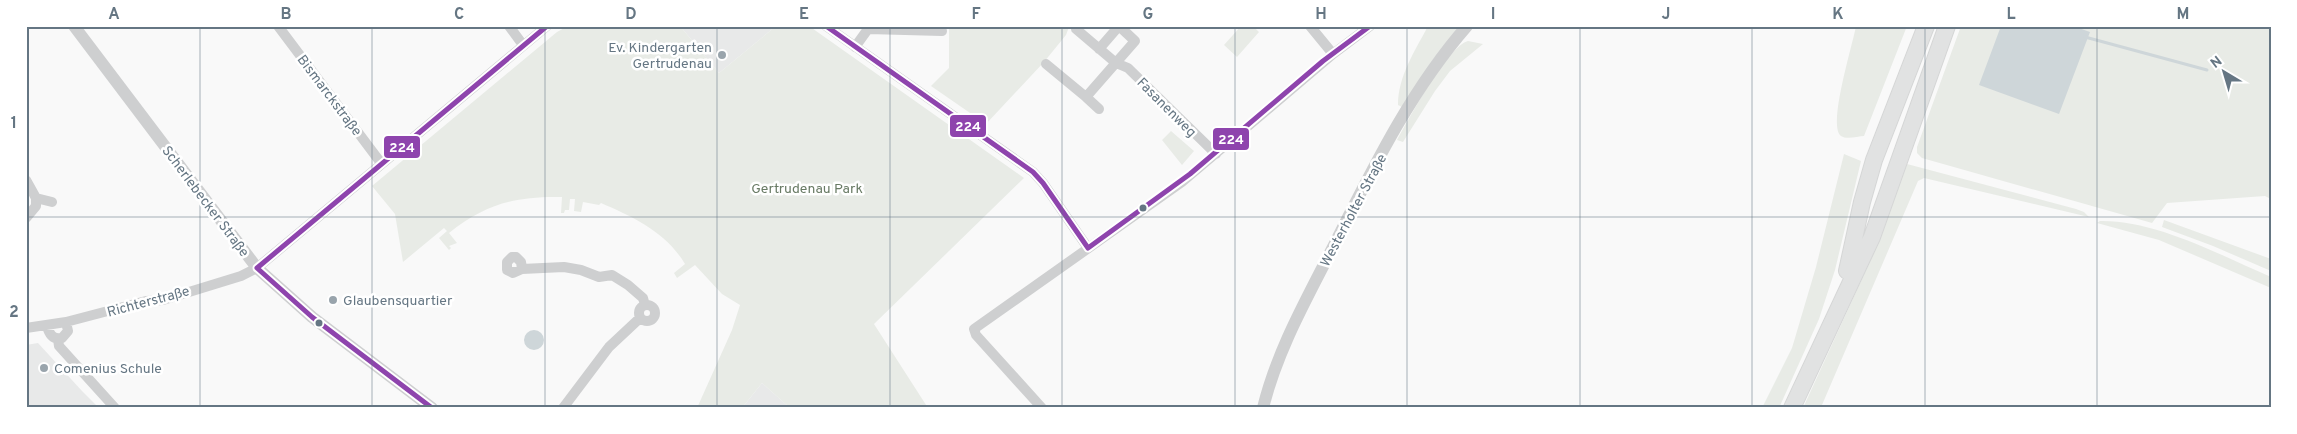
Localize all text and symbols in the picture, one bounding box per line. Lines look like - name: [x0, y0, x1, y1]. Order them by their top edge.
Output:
- text: A: [108, 5, 120, 25]
- text: B: [280, 5, 292, 25]
- text: C: [454, 5, 464, 25]
- text: D: [625, 5, 637, 25]
- text: E: [799, 5, 809, 25]
- text: F: [971, 5, 981, 25]
- text: G: [1143, 5, 1153, 25]
- text: H: [1315, 5, 1327, 25]
- text: I: [1491, 5, 1495, 25]
- text: J: [1662, 5, 1670, 25]
- text: K: [1832, 5, 1844, 25]
- text: L: [2006, 5, 2016, 25]
- text: M: [2177, 5, 2189, 25]
- place label: Ev. Kindergarten Gertrudenau: [608, 40, 712, 73]
- north arrow: [2200, 48, 2250, 98]
- marker: Ev. Kindergarten Gertrudenau: [716, 49, 728, 61]
- street label: Bismarckstraße: [293, 52, 365, 140]
- text: N: [2208, 53, 2226, 73]
- street label: Fasanenweg: [1133, 75, 1199, 141]
- text: 1: [11, 114, 17, 134]
- line badge: 224: [949, 114, 987, 138]
- text: 224: [955, 119, 981, 136]
- line badge: 224: [1212, 127, 1250, 151]
- text: 224: [1218, 132, 1244, 149]
- line badge: 224: [383, 135, 421, 159]
- text: 224: [389, 140, 415, 157]
- street label: Scherlebecker Straße: [158, 143, 252, 261]
- street label: Westerholter Straße: [1317, 151, 1391, 270]
- park label: Gertrudenau Park: [751, 181, 863, 198]
- unlabelled marker: [1138, 203, 1148, 213]
- street label: Richterstraße: [105, 283, 191, 322]
- place label: Glaubensquartier: [343, 293, 453, 310]
- marker: Glaubensquartier: [327, 294, 339, 306]
- text: 2: [9, 303, 19, 323]
- unlabelled marker: [314, 318, 324, 328]
- place label: Comenius Schule: [54, 361, 162, 378]
- marker: Comenius Schule: [38, 362, 50, 374]

